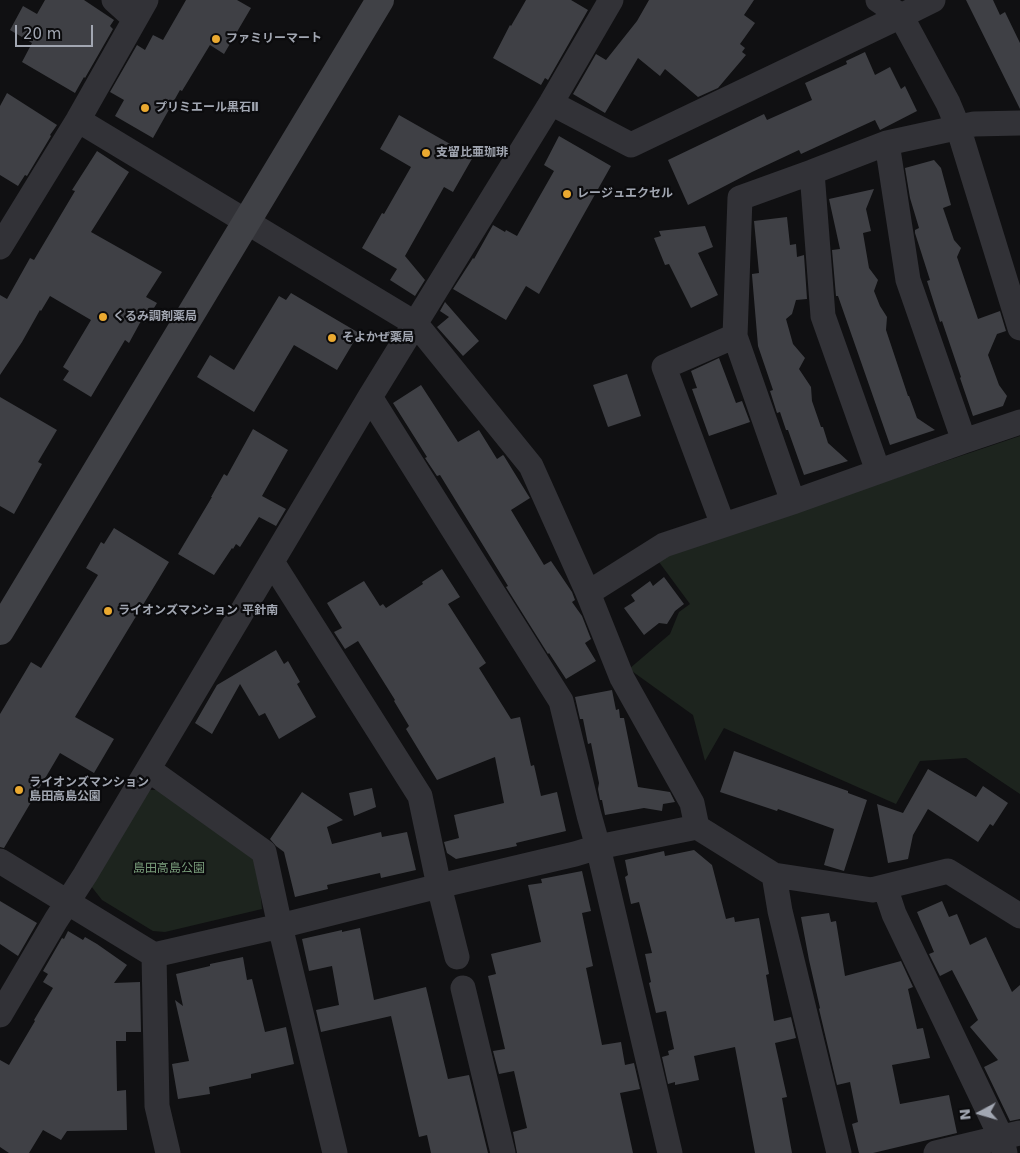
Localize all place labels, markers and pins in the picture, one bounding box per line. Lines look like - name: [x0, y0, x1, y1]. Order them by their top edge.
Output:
- place label: ファミリーマート: [226, 32, 322, 46]
- marker: ファミリーマート: [210, 33, 222, 45]
- place label: プリミエール黒石Ⅱ: [155, 101, 259, 115]
- marker: プリミエール黒石Ⅱ: [139, 102, 151, 114]
- place label: 支留比亜珈琲: [436, 146, 508, 160]
- marker: 支留比亜珈琲: [420, 147, 432, 159]
- place label: レージュエクセル: [577, 187, 673, 201]
- marker: レージュエクセル: [561, 188, 573, 200]
- place label: くるみ調剤薬局: [113, 310, 197, 324]
- marker: くるみ調剤薬局: [97, 311, 109, 323]
- place label: そよかぜ薬局: [342, 331, 414, 345]
- marker: そよかぜ薬局: [326, 332, 338, 344]
- place label: ライオンズマンション 平針南: [118, 604, 278, 618]
- marker: ライオンズマンション 平針南: [102, 605, 114, 617]
- place label: ライオンズマンション 島田高島公園: [29, 776, 149, 804]
- marker: ライオンズマンション 島田高島公園: [13, 784, 25, 796]

